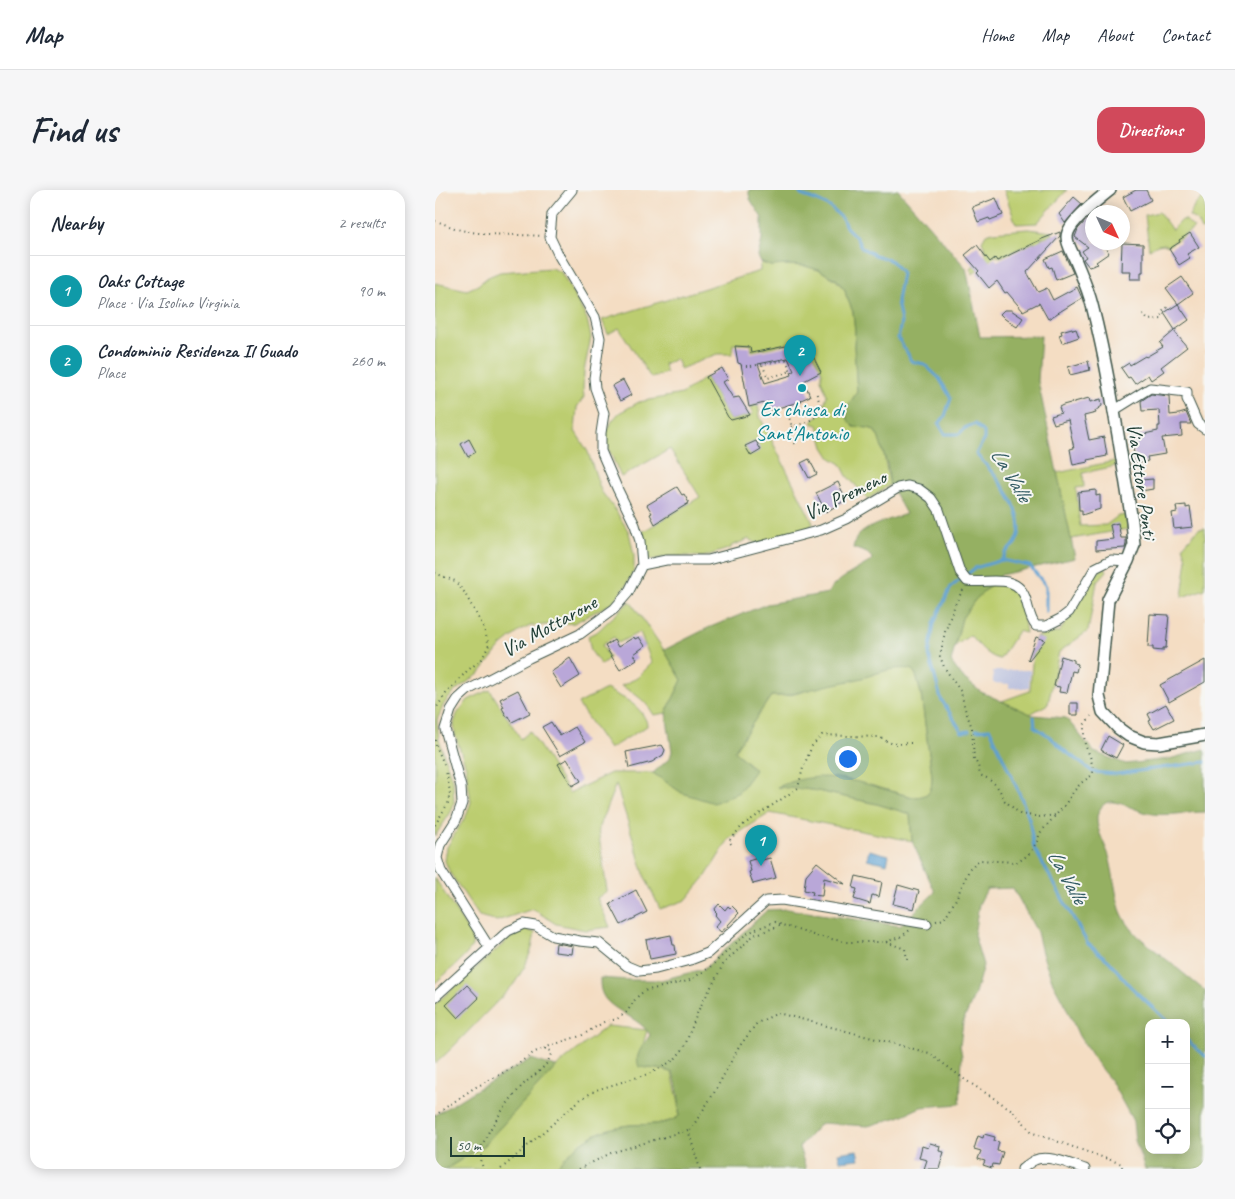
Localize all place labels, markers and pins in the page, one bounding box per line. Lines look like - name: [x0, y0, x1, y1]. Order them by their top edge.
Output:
- pin: 2: [784, 335, 816, 376]
- marker: Ex chiesa di Sant'Antonio: [796, 382, 808, 394]
- place label: Ex chiesa di Sant'Antonio: [756, 396, 850, 446]
- pin: 1: [745, 825, 777, 866]

